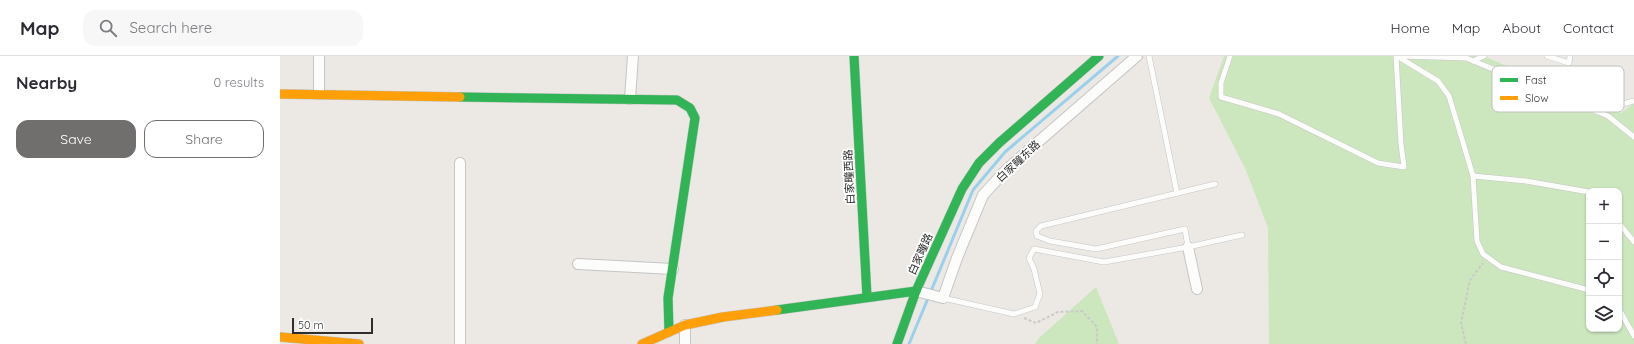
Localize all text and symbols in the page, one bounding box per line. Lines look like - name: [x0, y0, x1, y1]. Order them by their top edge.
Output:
- search box: [83, 10, 363, 46]
- text: Map: [20, 16, 59, 40]
- icon: search: [97, 17, 119, 39]
- text: Search here: [129, 18, 212, 37]
- text: Home: [1391, 19, 1430, 37]
- text: Map: [1452, 19, 1480, 37]
- text: About: [1502, 19, 1541, 37]
- text: Contact: [1563, 19, 1614, 37]
- legend: [1492, 66, 1624, 112]
- text: Nearby: [16, 72, 77, 93]
- text: Fast: [1525, 73, 1547, 87]
- text: 0 results: [213, 74, 264, 90]
- text: Slow: [1525, 91, 1549, 105]
- button: Save: [16, 120, 136, 158]
- button: Share: [144, 120, 264, 158]
- street label: 白家疃东路: [993, 137, 1043, 185]
- street label: 白家疃西路: [841, 149, 857, 205]
- map controls: [1586, 188, 1622, 332]
- button: +: [1586, 188, 1622, 224]
- button: −: [1586, 224, 1622, 260]
- street label: 白家疃路: [905, 231, 935, 277]
- button: locate: [1586, 260, 1622, 296]
- button: layers: [1586, 296, 1622, 332]
- scale bar: [292, 316, 373, 335]
- text: 50 m: [298, 318, 324, 332]

